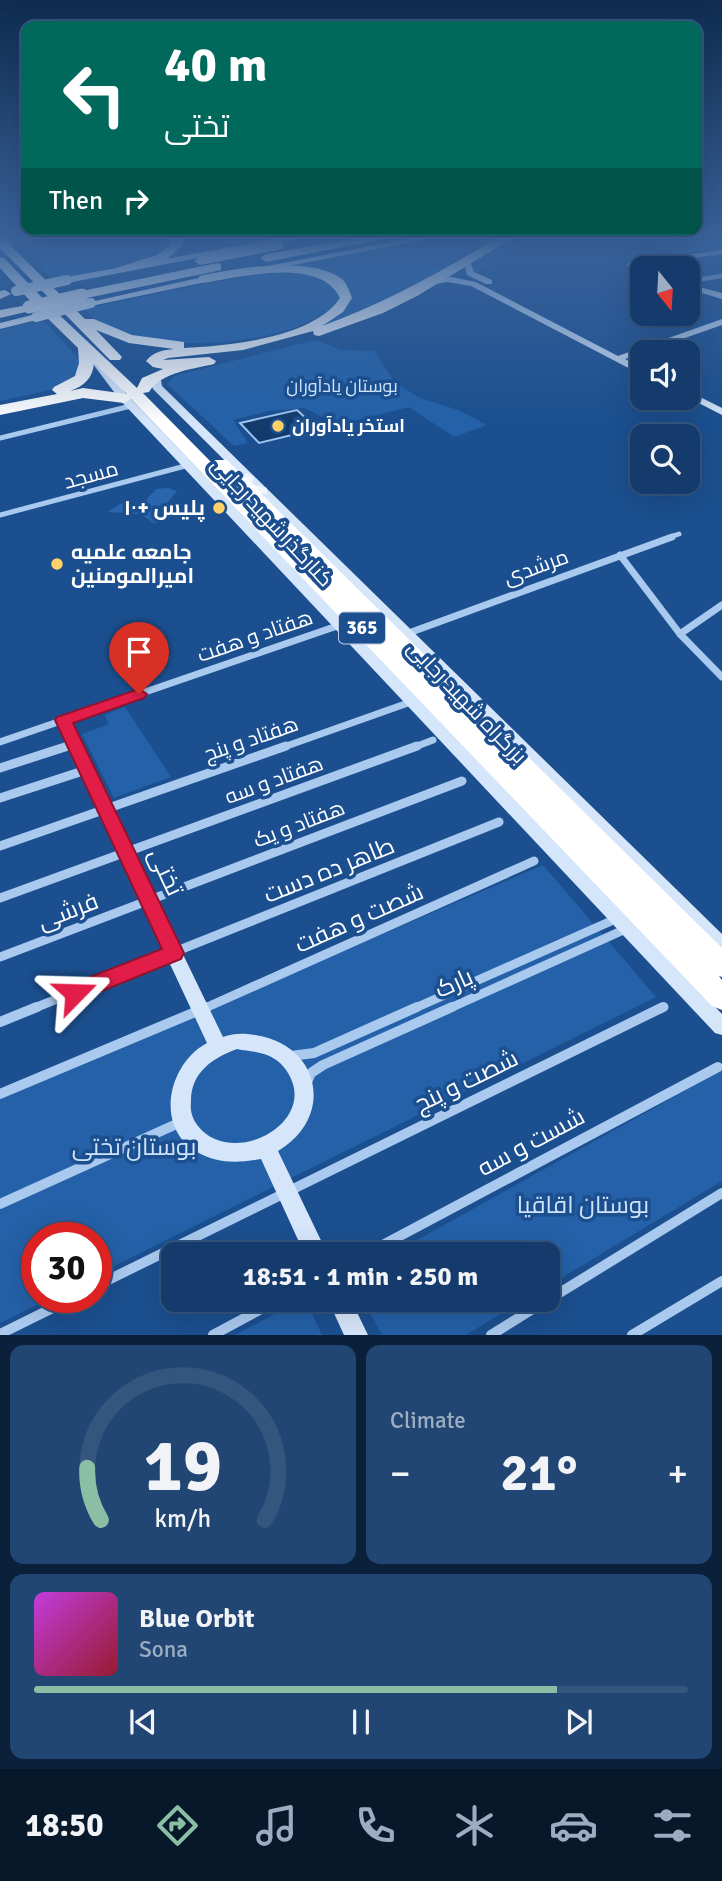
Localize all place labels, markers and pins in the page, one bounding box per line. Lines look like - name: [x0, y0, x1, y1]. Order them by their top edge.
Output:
- place label: استخر یادآوران: [292, 415, 405, 437]
- marker: استخر یادآوران: [270, 418, 286, 434]
- place label: پلیس +۱۰: [124, 495, 205, 523]
- marker: پلیس +۱۰: [211, 500, 227, 516]
- place label: جامعه علمیه امیرالمومنین: [71, 539, 194, 589]
- marker: جامعه علمیه امیرالمومنین: [49, 556, 65, 572]
- pin: [109, 622, 169, 694]

